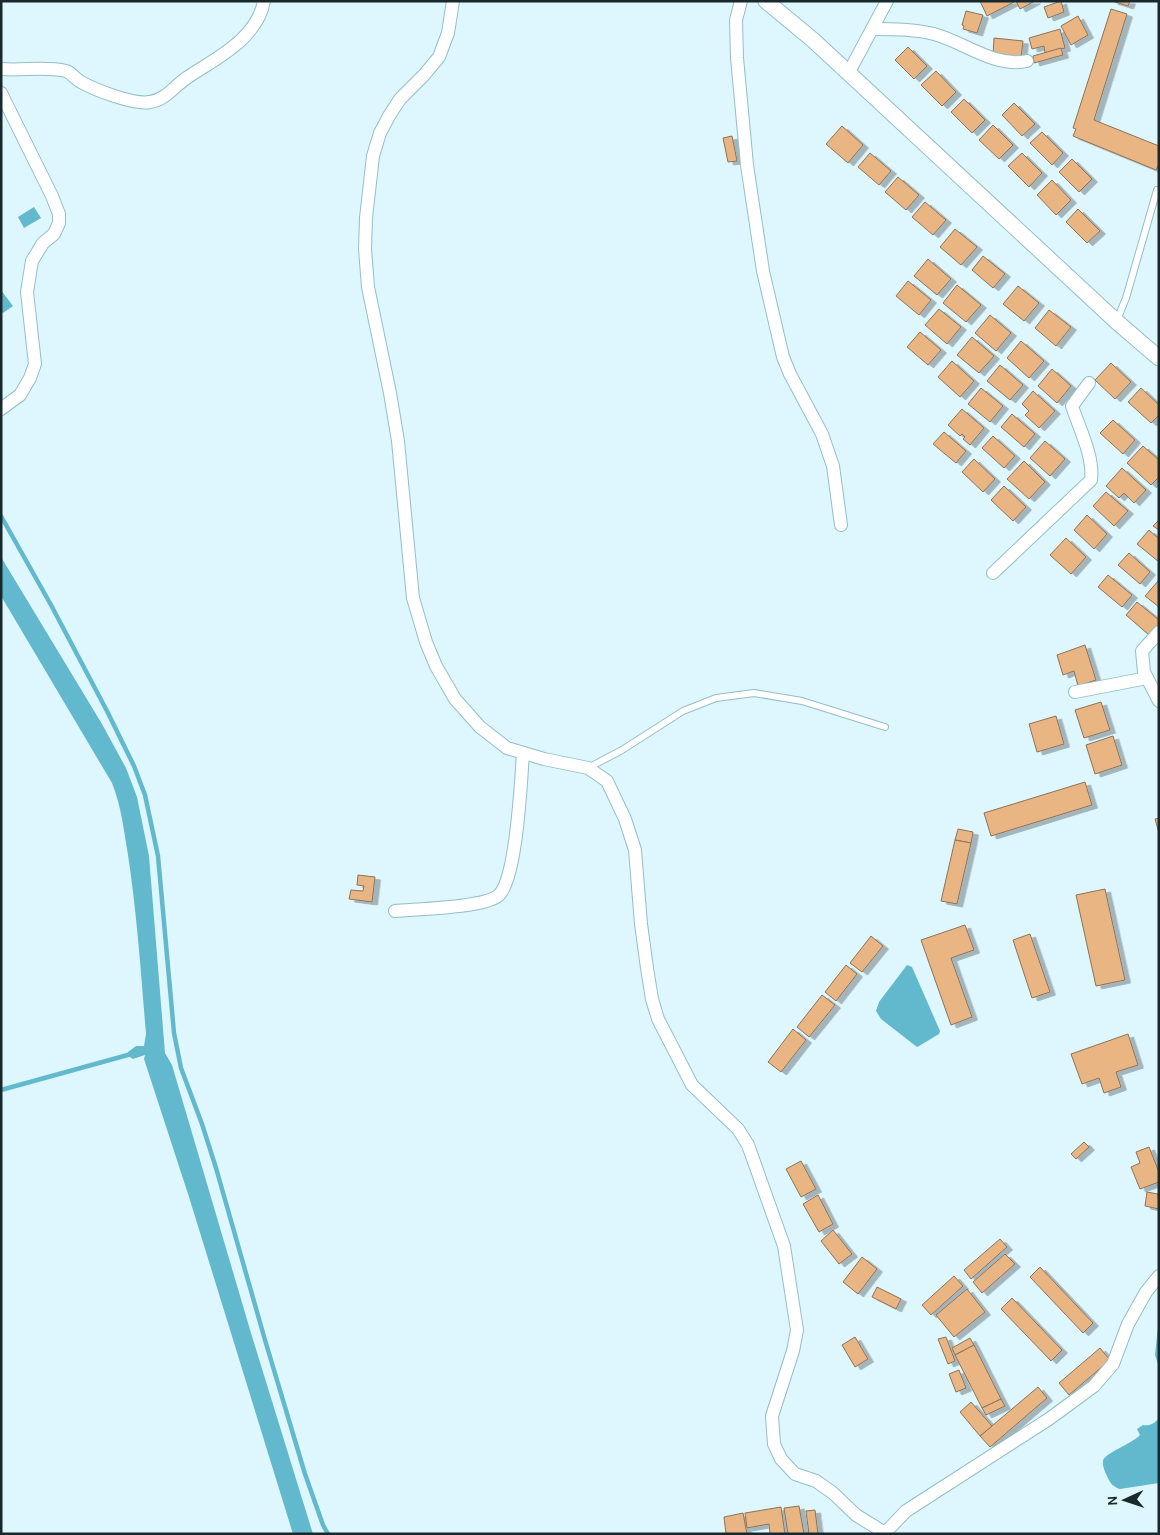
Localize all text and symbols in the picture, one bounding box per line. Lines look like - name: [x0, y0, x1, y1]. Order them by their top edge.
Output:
- north arrow: [1100, 1475, 1150, 1525]
- text: N: [1104, 1495, 1121, 1506]

